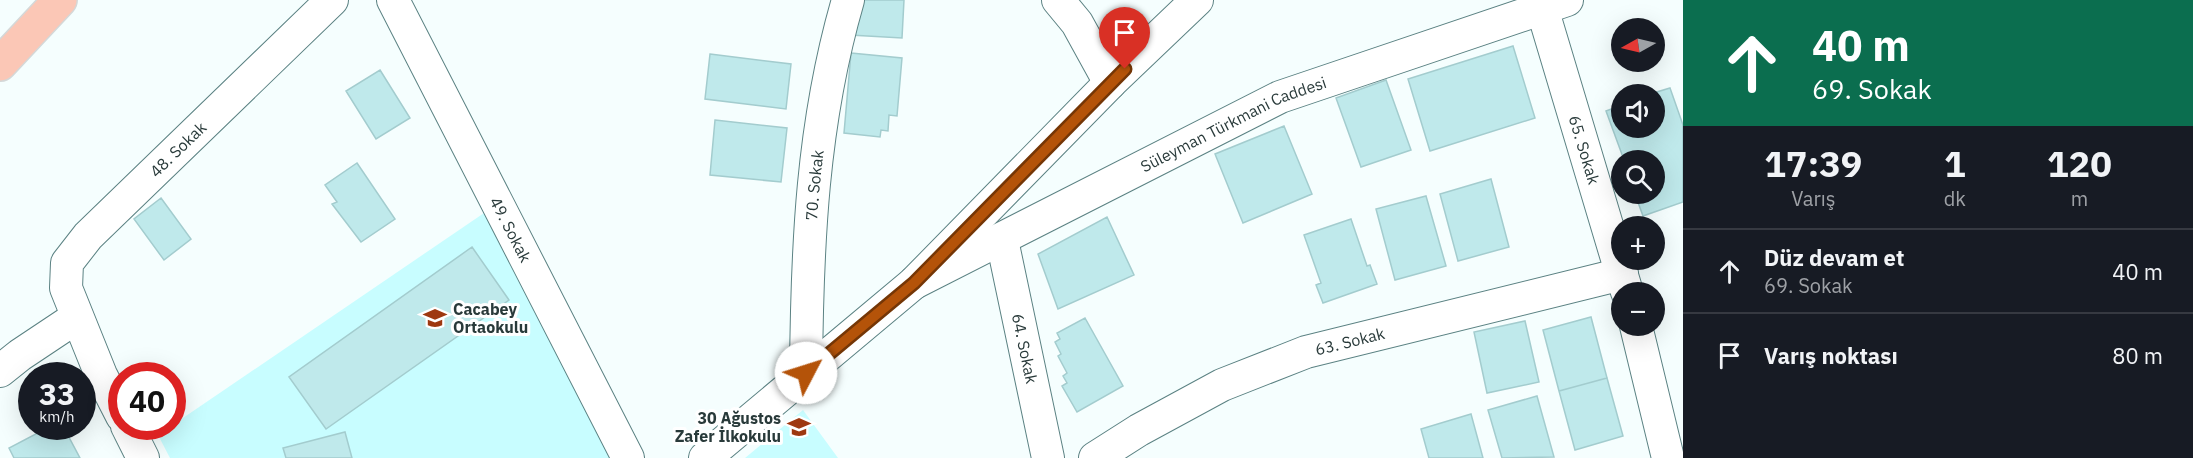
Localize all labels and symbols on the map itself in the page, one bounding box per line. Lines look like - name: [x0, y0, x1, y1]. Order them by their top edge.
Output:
- pin: [1099, 7, 1150, 69]
- north arrow: [1611, 18, 1665, 72]
- street label: Süleyman Türkmani Caddesi: [1137, 72, 1329, 176]
- street label: 65. Sokak: [1565, 113, 1604, 187]
- street label: 48. Sokak: [145, 117, 211, 181]
- street label: 70. Sokak: [801, 148, 828, 221]
- street label: 49. Sokak: [486, 193, 536, 266]
- place label: Cacabey Ortaokulu: [453, 299, 528, 337]
- school or university icon: Cacabey Ortaokulu: [422, 305, 448, 331]
- street label: 64. Sokak: [1008, 312, 1042, 386]
- street label: 63. Sokak: [1313, 323, 1387, 359]
- position arrow: [774, 341, 838, 405]
- speed limit sign: 40: [108, 362, 186, 440]
- place label: 30 Ağustos Zafer İlkokulu: [675, 408, 781, 446]
- school or university icon: 30 Ağustos Zafer İlkokulu: [786, 414, 812, 440]

